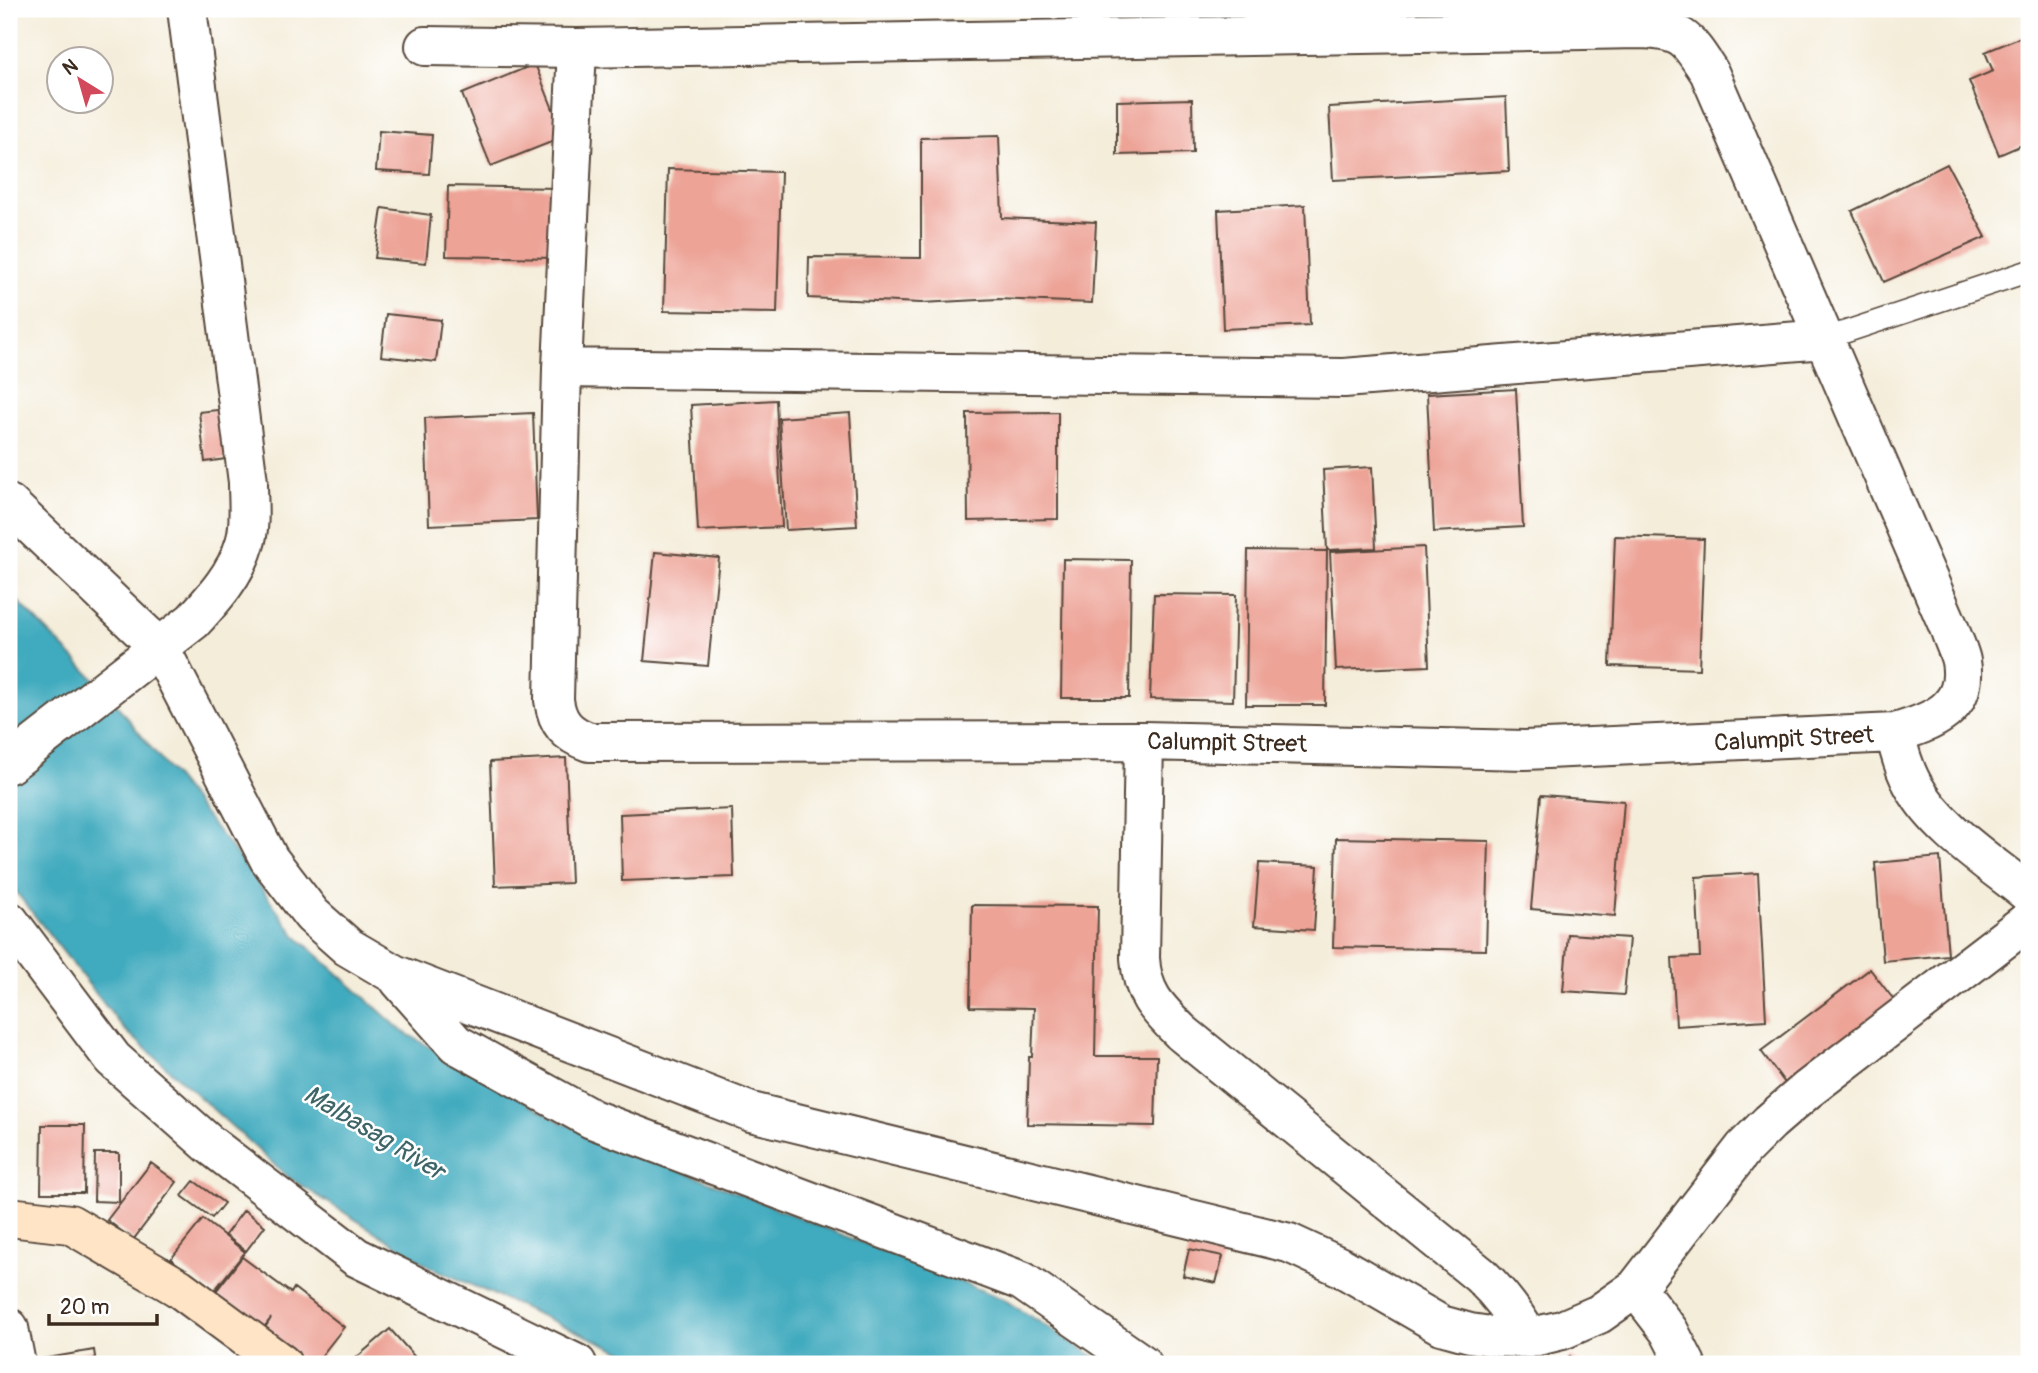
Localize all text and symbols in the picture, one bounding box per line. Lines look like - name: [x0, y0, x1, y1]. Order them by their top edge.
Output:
- north arrow: [46, 46, 116, 116]
- text: N: [58, 54, 83, 81]
- street label: Calumpit Street: [1713, 720, 1875, 758]
- street label: Calumpit Street: [1147, 727, 1308, 759]
- water label: Malbasag River: [298, 1078, 453, 1189]
- scale bar: [49, 1282, 158, 1326]
- text: 20 m: [60, 1294, 109, 1321]

